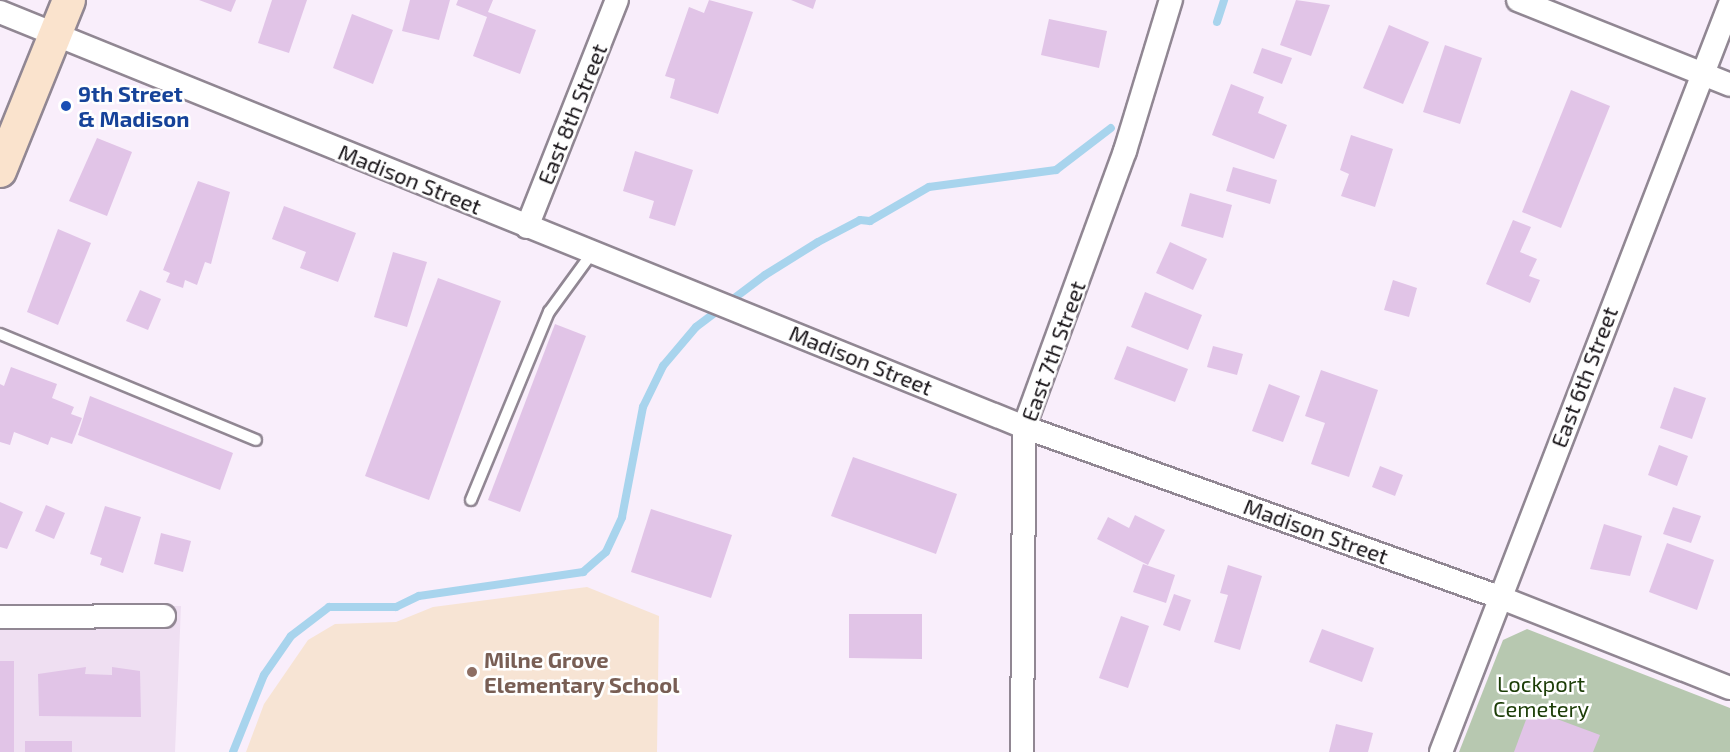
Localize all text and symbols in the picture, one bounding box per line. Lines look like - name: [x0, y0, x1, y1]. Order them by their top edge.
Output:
- street label: East 8th Street: [532, 40, 612, 188]
- place label: 9th Street & Madison: [78, 80, 189, 132]
- marker: 9th Street & Madison: [59, 99, 73, 113]
- street label: Madison Street: [335, 138, 485, 220]
- street label: East 7th Street: [1015, 277, 1091, 425]
- street label: East 6th Street: [1545, 303, 1623, 451]
- street label: Madison Street: [786, 319, 936, 401]
- street label: Madison Street: [1240, 493, 1392, 569]
- place label: Milne Grove Elementary School: [484, 646, 680, 698]
- marker: Milne Grove Elementary School: [465, 665, 479, 679]
- park label: Lockport Cemetery: [1493, 670, 1589, 722]

